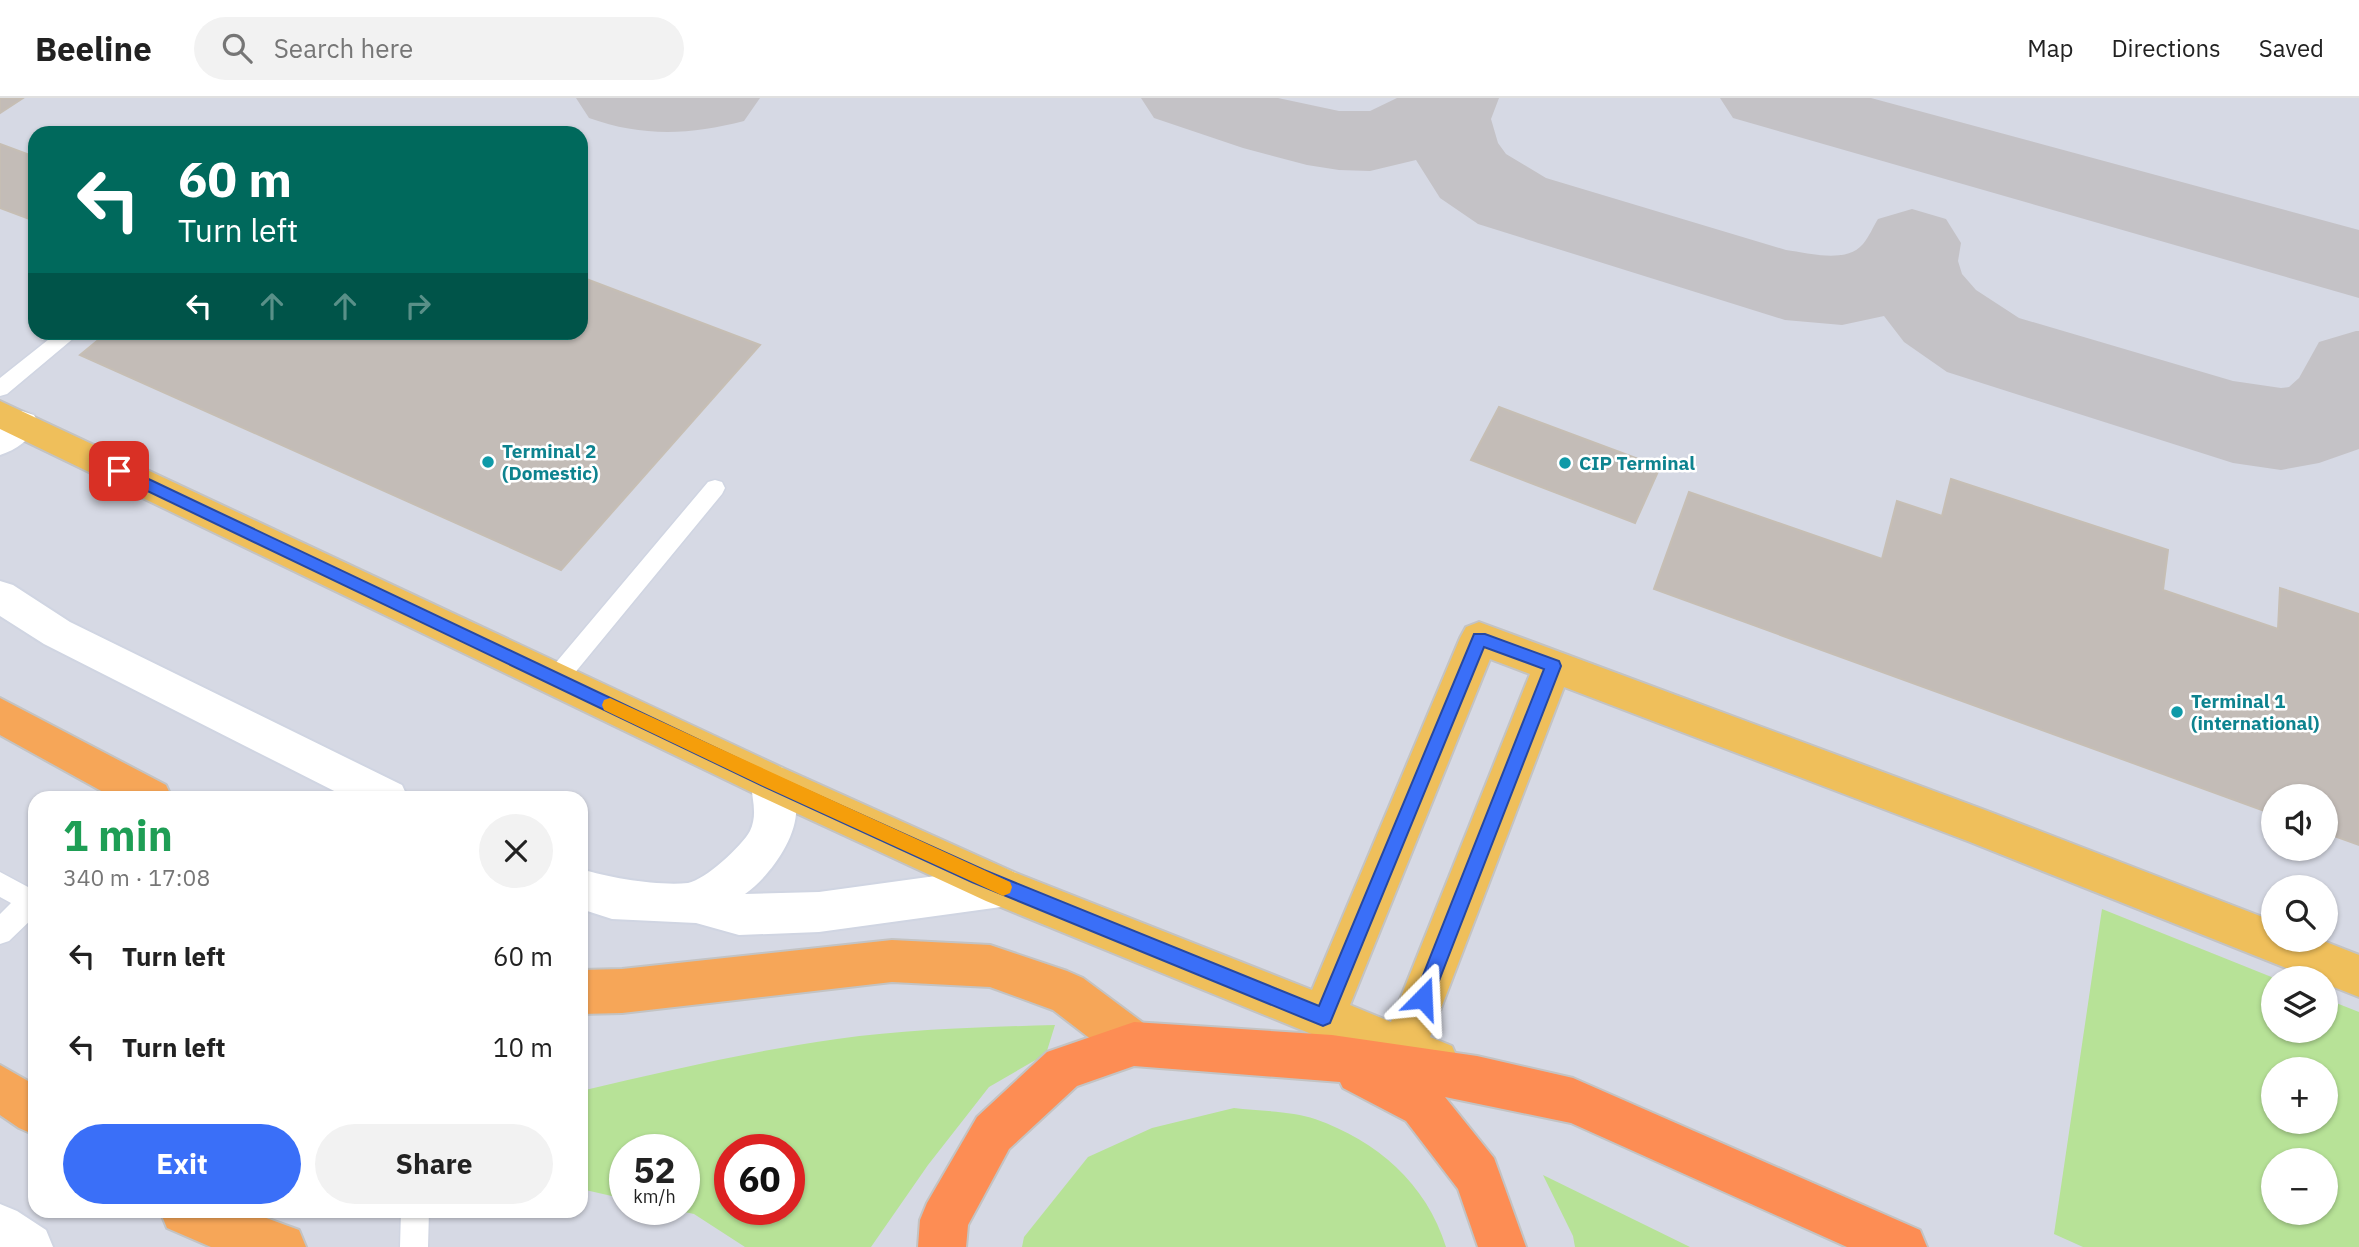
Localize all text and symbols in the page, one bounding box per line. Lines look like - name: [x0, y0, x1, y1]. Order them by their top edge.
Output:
- search box: [194, 17, 684, 80]
- text: Beeline: [35, 27, 152, 70]
- icon: search: [218, 29, 256, 67]
- text: Search here: [274, 31, 413, 65]
- text: Map: [2027, 32, 2073, 64]
- text: Directions: [2111, 32, 2221, 64]
- text: Saved: [2259, 32, 2324, 64]
- text: 60 m: [178, 147, 292, 210]
- icon: left: [63, 154, 154, 245]
- text: Turn left: [178, 209, 298, 251]
- icon: left: [180, 287, 218, 325]
- icon: ahead: [253, 287, 291, 325]
- icon: ahead: [326, 287, 364, 325]
- icon: right: [399, 287, 437, 325]
- place label: Terminal 2 (Domestic): [502, 439, 598, 485]
- pin: [89, 441, 149, 501]
- place label: CIP Terminal: [1579, 451, 1695, 475]
- icon: arrive: [100, 452, 138, 490]
- marker: Terminal 2 (Domestic): [480, 454, 496, 470]
- marker: CIP Terminal: [1557, 455, 1573, 471]
- place label: Terminal 1 (international): [2191, 689, 2320, 735]
- marker: Terminal 1 (international): [2169, 704, 2185, 720]
- map controls: [2261, 784, 2338, 1225]
- button: sound: [2261, 784, 2338, 861]
- text: 1 min: [63, 808, 173, 863]
- button: close: [479, 814, 553, 888]
- text: 340 m · 17:08: [63, 862, 210, 892]
- button: search: [2261, 875, 2338, 952]
- icon: left: [63, 937, 101, 975]
- text: Turn left: [122, 939, 225, 973]
- text: 60 m: [493, 939, 553, 973]
- position arrow: [1386, 961, 1460, 1035]
- button: layers: [2261, 966, 2338, 1043]
- icon: left: [63, 1028, 101, 1066]
- text: Turn left: [122, 1030, 225, 1064]
- text: 10 m: [493, 1030, 553, 1064]
- button: +: [2261, 1057, 2338, 1134]
- button: Exit: [63, 1124, 301, 1204]
- button: Share: [315, 1124, 553, 1204]
- speed limit sign: 60: [714, 1134, 805, 1225]
- text: 52: [633, 1147, 676, 1193]
- button: −: [2261, 1148, 2338, 1225]
- text: km/h: [633, 1185, 676, 1208]

